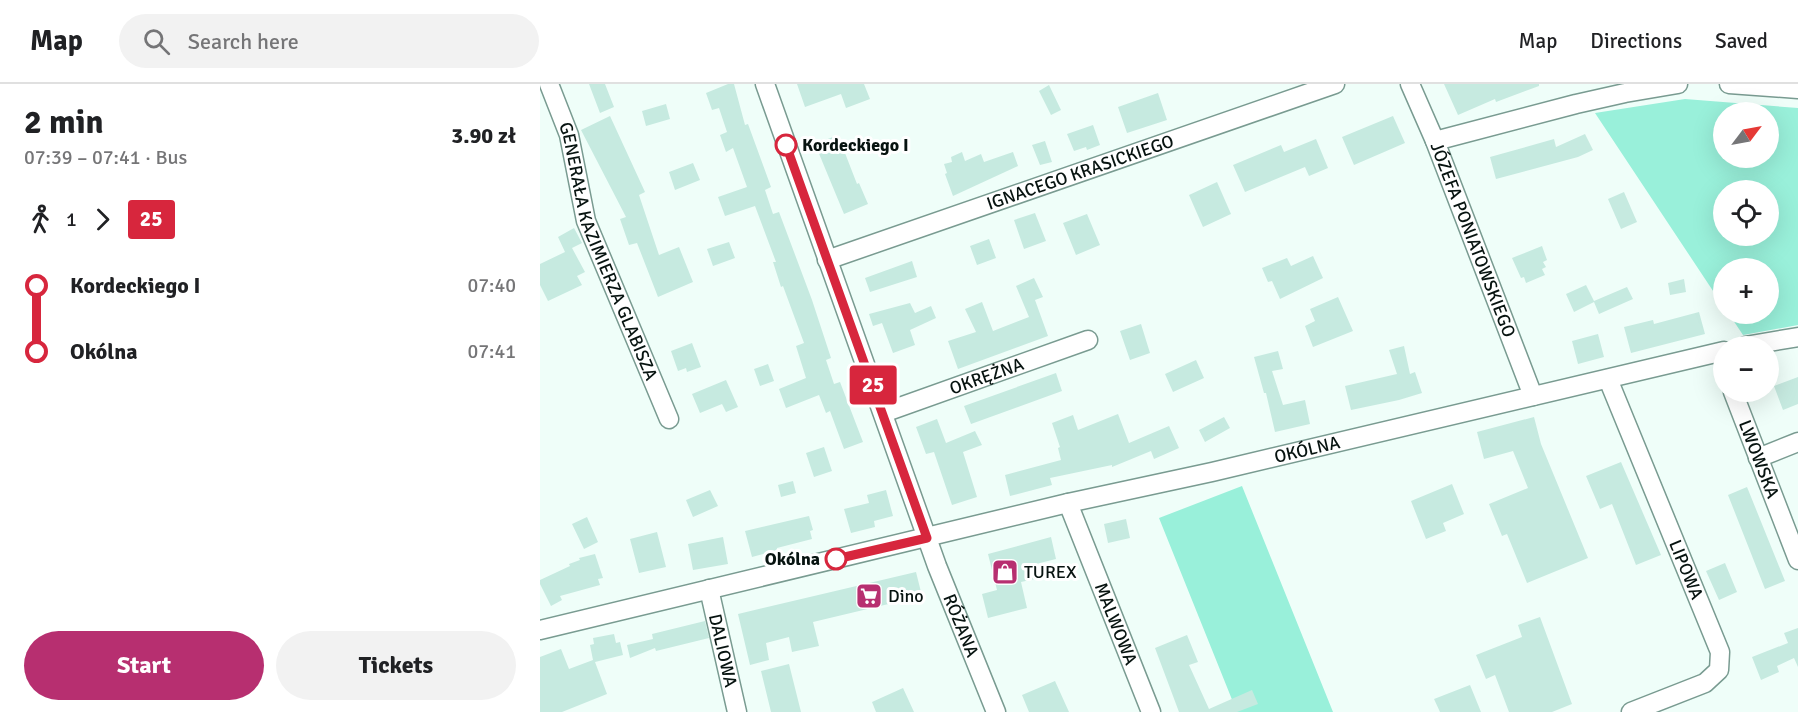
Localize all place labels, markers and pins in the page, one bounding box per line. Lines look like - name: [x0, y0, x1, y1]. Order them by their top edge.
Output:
- marker: Kordeckiego I: [775, 134, 797, 156]
- place label: Kordeckiego I: [802, 134, 909, 156]
- place label: Okólna: [765, 548, 820, 570]
- marker: Okólna: [825, 548, 847, 570]
- shop icon: TUREX: [990, 557, 1020, 587]
- place label: TUREX: [1024, 561, 1077, 583]
- supermarket icon: Dino: [854, 581, 884, 611]
- place label: Dino: [888, 585, 924, 607]

